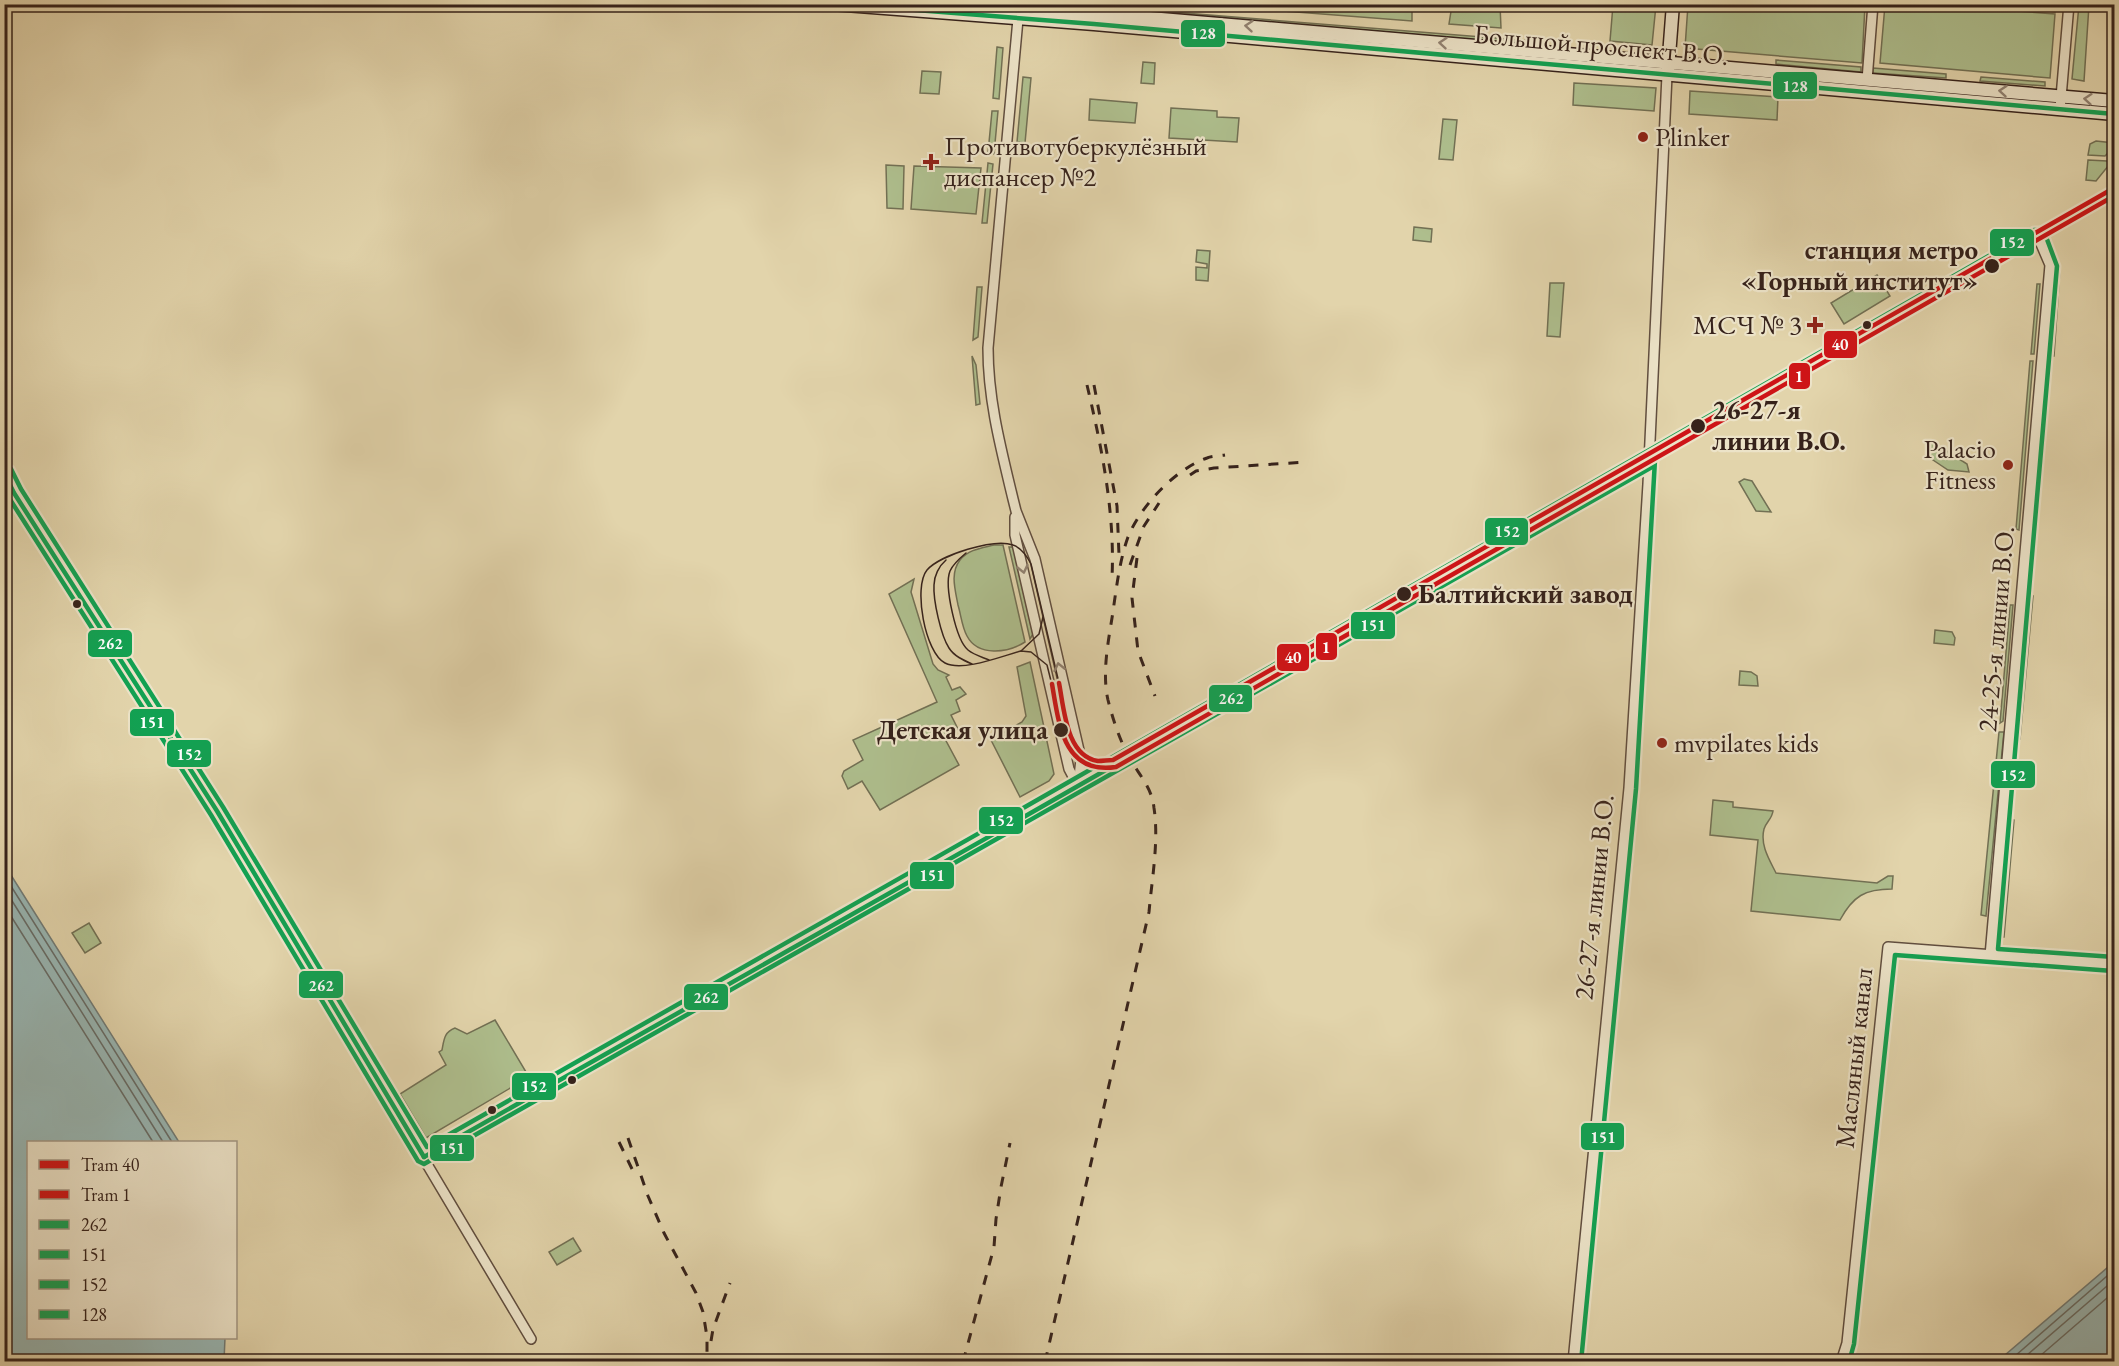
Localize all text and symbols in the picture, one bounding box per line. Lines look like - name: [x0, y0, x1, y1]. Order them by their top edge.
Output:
- street label: Большой проспект В.О.: [1472, 16, 1730, 73]
- line badge: 128: [1180, 19, 1226, 48]
- one-way arrow: [1244, 20, 1253, 33]
- text: 128: [1190, 23, 1216, 44]
- one-way arrow: [1438, 37, 1447, 50]
- line badge: 128: [1772, 71, 1818, 100]
- text: 128: [1782, 76, 1808, 97]
- one-way arrow: [1999, 85, 2008, 98]
- one-way arrow: [2083, 92, 2092, 105]
- place label: Plinker: [1655, 119, 1729, 154]
- place label: Противотуберкулёзный диспансер №2: [944, 128, 1207, 194]
- marker: Plinker: [1636, 130, 1650, 144]
- marker: Противотуберкулёзный диспансер №2: [922, 153, 940, 171]
- line badge: 152: [1989, 228, 2035, 257]
- place label: станция метро «Горный институт»: [1741, 232, 1978, 298]
- text: 152: [1999, 232, 2025, 253]
- marker: станция метро «Горный институт»: [1983, 257, 2001, 275]
- place label: МСЧ № 3: [1693, 307, 1802, 342]
- marker: МСЧ № 3: [1806, 316, 1824, 334]
- unlabelled marker: [1861, 319, 1873, 331]
- line badge: 40: [1823, 330, 1858, 359]
- text: 40: [1832, 334, 1849, 355]
- line badge: 1: [1788, 362, 1811, 390]
- text: 1: [1795, 366, 1803, 387]
- place label: 26-27-я линии В.О.: [1712, 392, 1846, 458]
- marker: 26-27-я линии В.О.: [1689, 417, 1707, 435]
- place label: Palacio Fitness: [1923, 431, 1996, 497]
- marker: Palacio Fitness: [2001, 458, 2015, 472]
- line badge: 152: [1484, 517, 1529, 546]
- text: 152: [1494, 521, 1520, 542]
- street label: 24-25-я линии В.О.: [1969, 525, 2022, 733]
- one-way arrow: [1015, 564, 1028, 574]
- place label: Балтийский завод: [1418, 576, 1633, 611]
- marker: Балтийский завод: [1395, 585, 1413, 603]
- unlabelled marker: [71, 598, 83, 610]
- line badge: 151: [1350, 611, 1396, 640]
- text: 151: [1360, 615, 1386, 636]
- line badge: 262: [87, 629, 133, 658]
- line badge: 1: [1315, 632, 1338, 661]
- text: 262: [97, 633, 123, 654]
- text: 1: [1322, 637, 1330, 658]
- line badge: 40: [1276, 643, 1310, 672]
- text: 40: [1285, 647, 1302, 668]
- one-way arrow: [1054, 663, 1067, 673]
- line badge: 262: [1208, 684, 1253, 713]
- text: 262: [1218, 688, 1244, 709]
- line badge: 151: [129, 708, 175, 737]
- text: 151: [139, 712, 165, 733]
- place label: Детская улица: [877, 712, 1048, 747]
- marker: Детская улица: [1052, 721, 1070, 739]
- place label: mvpilates kids: [1674, 725, 1819, 760]
- marker: mvpilates kids: [1655, 736, 1669, 750]
- line badge: 152: [166, 739, 212, 768]
- text: 152: [176, 744, 202, 765]
- line badge: 152: [1990, 760, 2036, 789]
- text: 152: [2000, 765, 2026, 786]
- street label: 26-27-я линии В.О.: [1565, 792, 1622, 1002]
- line badge: 152: [978, 806, 1024, 835]
- text: 152: [988, 810, 1014, 831]
- line badge: 151: [909, 861, 955, 890]
- text: 151: [919, 865, 945, 886]
- street label: Масляный канал: [1827, 966, 1880, 1150]
- line badge: 262: [298, 970, 344, 999]
- text: 262: [308, 975, 334, 996]
- line badge: 262: [683, 983, 729, 1011]
- text: 262: [693, 987, 719, 1008]
- line badge: 152: [511, 1072, 557, 1101]
- unlabelled marker: [566, 1074, 578, 1086]
- text: 152: [521, 1076, 547, 1097]
- unlabelled marker: [486, 1104, 498, 1116]
- line badge: 151: [1580, 1122, 1625, 1151]
- text: 151: [1590, 1127, 1616, 1148]
- line badge: 151: [429, 1134, 475, 1162]
- text: 151: [439, 1138, 465, 1159]
- legend: [27, 1141, 237, 1339]
- text: Tram 40: [81, 1153, 140, 1176]
- text: Tram 1: [81, 1183, 131, 1206]
- text: 262: [81, 1213, 107, 1236]
- text: 151: [81, 1243, 107, 1266]
- text: 152: [81, 1273, 107, 1296]
- text: 128: [81, 1303, 107, 1326]

